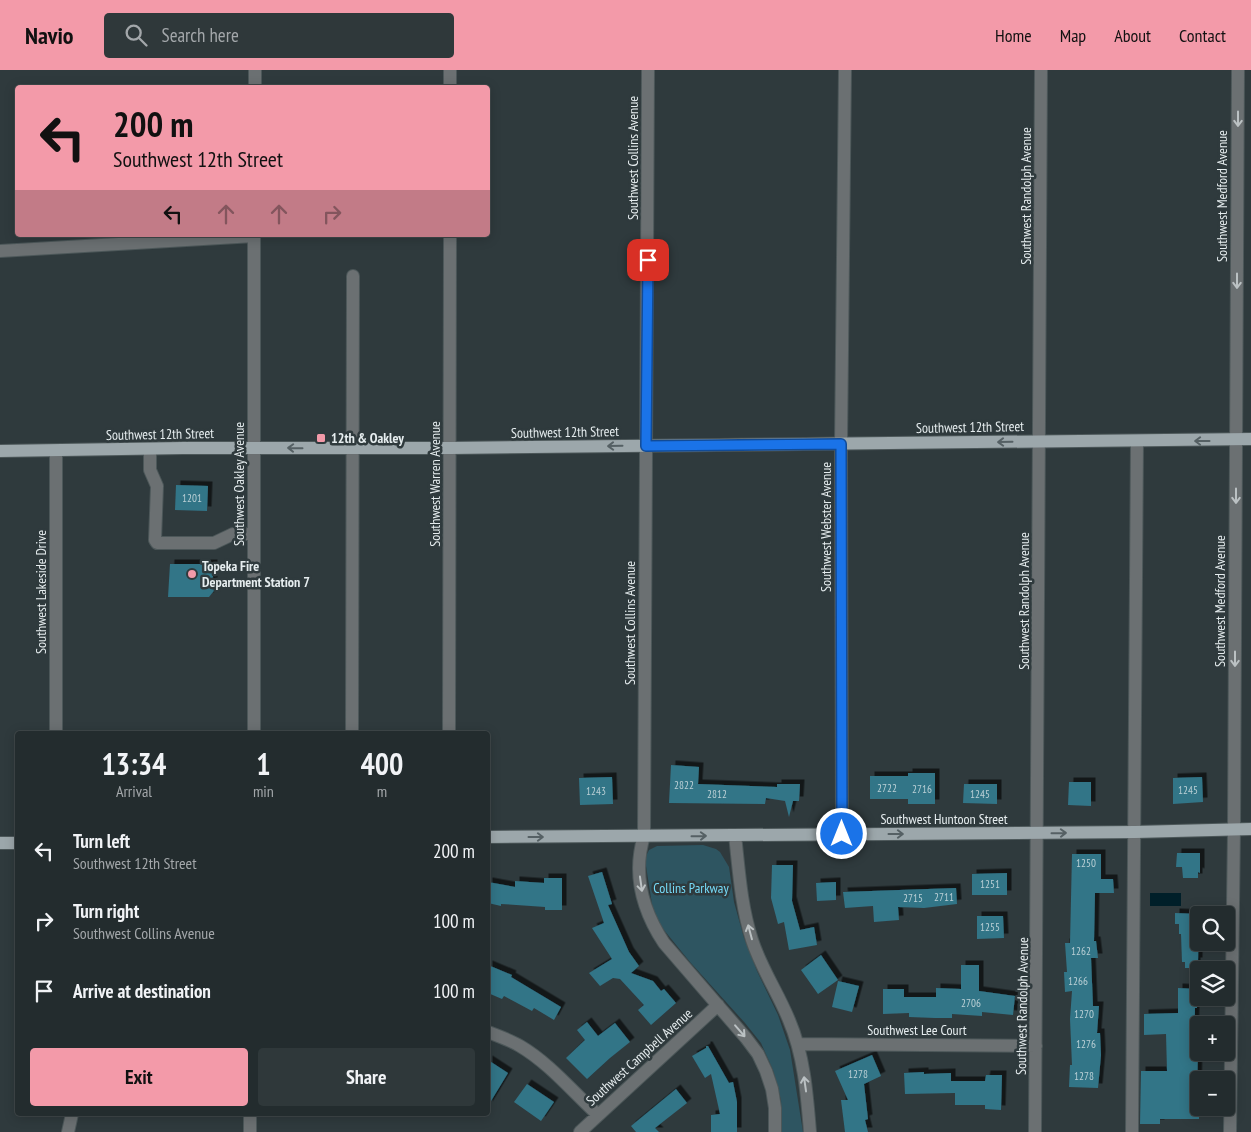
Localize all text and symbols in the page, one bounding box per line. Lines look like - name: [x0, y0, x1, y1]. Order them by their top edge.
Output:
- search box: [104, 13, 454, 58]
- text: Navio: [25, 20, 74, 51]
- icon: search: [122, 21, 150, 49]
- text: Search here: [162, 23, 239, 47]
- text: Home: [995, 24, 1032, 47]
- text: Map: [1060, 24, 1086, 47]
- text: About: [1114, 24, 1151, 47]
- text: Contact: [1179, 24, 1226, 47]
- street label: Southwest Collins Avenue: [624, 96, 642, 220]
- text: 200 m: [113, 101, 194, 147]
- icon: left: [30, 105, 95, 170]
- one-way arrow: [1233, 110, 1243, 126]
- street label: Southwest Randolph Avenue: [1017, 127, 1035, 265]
- street label: Southwest Medford Avenue: [1213, 130, 1231, 262]
- text: Southwest 12th Street: [113, 145, 283, 173]
- icon: left: [159, 200, 187, 228]
- icon: ahead: [212, 200, 240, 228]
- icon: ahead: [265, 200, 293, 228]
- icon: right: [318, 200, 346, 228]
- pin: [627, 239, 669, 281]
- icon: arrive: [634, 246, 662, 274]
- one-way arrow: [1232, 272, 1242, 289]
- street label: Southwest 12th Street: [916, 417, 1024, 437]
- street label: Southwest Warren Avenue: [426, 421, 444, 547]
- street label: Southwest Oakley Avenue: [230, 422, 248, 546]
- street label: Southwest 12th Street: [511, 422, 619, 442]
- street label: Southwest 12th Street: [106, 424, 214, 444]
- place label: 12th & Oakley: [331, 429, 404, 447]
- marker: 12th & Oakley: [315, 432, 327, 444]
- one-way arrow: [1195, 436, 1211, 446]
- one-way arrow: [997, 437, 1014, 447]
- one-way arrow: [607, 441, 624, 451]
- one-way arrow: [287, 443, 304, 453]
- street label: Southwest Webster Avenue: [817, 462, 835, 592]
- one-way arrow: [1231, 488, 1241, 504]
- house number: 1201: [182, 491, 202, 505]
- street label: Southwest Lakeside Drive: [32, 530, 50, 654]
- street label: Southwest Randolph Avenue: [1015, 532, 1033, 670]
- street label: Southwest Medford Avenue: [1211, 535, 1229, 667]
- place label: Topeka Fire Department Station 7: [202, 557, 310, 591]
- street label: Southwest Collins Avenue: [621, 561, 639, 685]
- marker: Topeka Fire Department Station 7: [186, 568, 198, 580]
- one-way arrow: [1230, 650, 1240, 666]
- text: 13:34: [102, 744, 166, 783]
- text: 1: [256, 744, 271, 783]
- text: 400: [360, 744, 403, 783]
- house number: 2822: [674, 778, 694, 792]
- text: Arrival: [116, 781, 152, 801]
- text: min: [253, 781, 274, 801]
- text: m: [377, 781, 387, 801]
- house number: 2722: [877, 781, 897, 795]
- house number: 2716: [912, 782, 932, 796]
- house number: 1245: [1178, 783, 1198, 797]
- house number: 1243: [586, 784, 606, 798]
- house number: 2812: [707, 787, 727, 801]
- house number: 1245: [970, 787, 990, 801]
- position arrow: [815, 807, 867, 859]
- street label: Southwest Huntoon Street: [880, 810, 1008, 828]
- one-way arrow: [1050, 828, 1066, 838]
- text: Turn left: [73, 829, 130, 853]
- one-way arrow: [888, 829, 904, 839]
- one-way arrow: [690, 831, 706, 841]
- one-way arrow: [528, 832, 544, 842]
- icon: left: [30, 837, 58, 865]
- text: 200 m: [433, 839, 475, 863]
- text: Southwest 12th Street: [73, 853, 197, 873]
- house number: 1250: [1076, 856, 1096, 870]
- one-way arrow: [637, 876, 647, 892]
- house number: 1251: [980, 877, 1000, 891]
- park label: Collins Parkway: [653, 879, 729, 897]
- house number: 2711: [934, 890, 954, 904]
- house number: 2715: [903, 891, 923, 905]
- text: Turn right: [73, 899, 139, 923]
- map controls: [1190, 906, 1235, 1116]
- button: search: [1190, 906, 1235, 951]
- icon: right: [30, 907, 58, 935]
- text: 100 m: [433, 909, 475, 933]
- house number: 1255: [980, 920, 1000, 934]
- text: Southwest Collins Avenue: [73, 923, 215, 943]
- one-way arrow: [744, 924, 754, 940]
- street label: Southwest Randolph Avenue: [1012, 937, 1032, 1075]
- house number: 1262: [1071, 944, 1091, 958]
- button: layers: [1190, 961, 1235, 1006]
- house number: 1266: [1068, 974, 1088, 988]
- icon: arrive: [30, 977, 58, 1005]
- text: Arrive at destination: [73, 979, 211, 1003]
- text: 100 m: [433, 979, 475, 1003]
- house number: 2706: [961, 996, 981, 1010]
- street label: Southwest Campbell Avenue: [582, 1004, 696, 1110]
- house number: 1270: [1074, 1007, 1094, 1021]
- button: +: [1190, 1016, 1235, 1061]
- street label: Southwest Lee Court: [867, 1021, 967, 1039]
- one-way arrow: [734, 1024, 746, 1037]
- house number: 1276: [1076, 1037, 1096, 1051]
- button: Exit: [30, 1048, 248, 1106]
- button: Share: [258, 1048, 475, 1106]
- house number: 1278: [848, 1067, 868, 1081]
- house number: 1278: [1074, 1069, 1094, 1083]
- button: −: [1190, 1071, 1235, 1116]
- one-way arrow: [800, 1076, 810, 1092]

